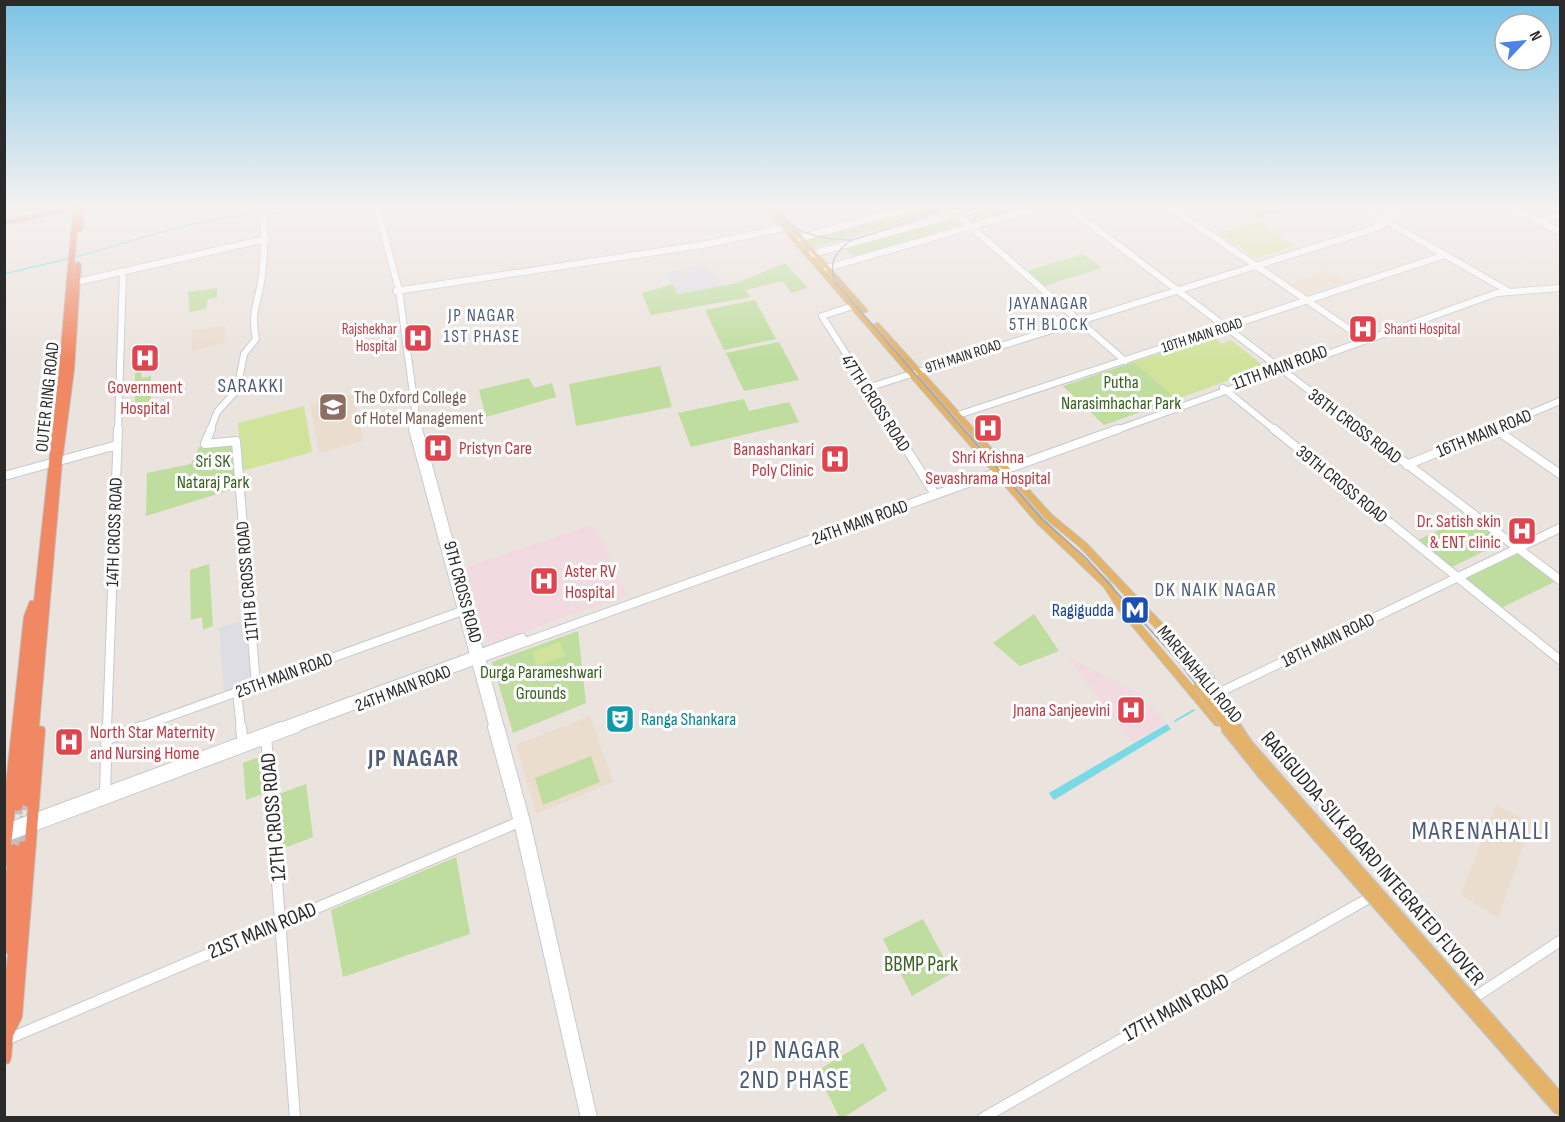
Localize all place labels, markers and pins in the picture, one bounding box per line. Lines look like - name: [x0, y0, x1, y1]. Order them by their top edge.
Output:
- hospital icon: Shanti Hospital: [1347, 313, 1379, 345]
- place label: Rajshekhar Hospital: [342, 320, 398, 356]
- place label: Shanti Hospital: [1384, 320, 1460, 339]
- hospital icon: Rajshekhar Hospital: [402, 322, 434, 354]
- hospital icon: Government Hospital: [129, 342, 161, 374]
- place label: Government Hospital: [107, 377, 183, 419]
- place label: The Oxford College of Hotel Management: [354, 387, 484, 429]
- school or university icon: The Oxford College of Hotel Management: [317, 391, 349, 423]
- hospital icon: Shri Krishna Sevashrama Hospital: [972, 412, 1004, 444]
- hospital icon: Pristyn Care: [422, 432, 454, 464]
- place label: Pristyn Care: [459, 438, 532, 459]
- place label: Banashankari Poly Clinic: [733, 439, 814, 481]
- hospital icon: Banashankari Poly Clinic: [819, 443, 851, 475]
- place label: Shri Krishna Sevashrama Hospital: [925, 447, 1051, 489]
- place label: Dr. Satish skin & ENT clinic: [1417, 511, 1501, 553]
- hospital icon: Dr. Satish skin & ENT clinic: [1506, 515, 1538, 547]
- place label: Aster RV Hospital: [564, 561, 616, 603]
- hospital icon: Aster RV Hospital: [528, 565, 560, 597]
- metro station icon: Ragigudda: [1119, 594, 1151, 626]
- place label: Ragigudda: [1052, 600, 1114, 621]
- hospital icon: Jnana Sanjeevini: [1115, 694, 1147, 726]
- place label: Jnana Sanjeevini: [1012, 700, 1110, 721]
- theatre icon: Ranga Shankara: [604, 703, 636, 735]
- place label: Ranga Shankara: [641, 709, 736, 730]
- place label: North Star Maternity and Nursing Home: [90, 722, 215, 764]
- hospital icon: North Star Maternity and Nursing Home: [53, 726, 85, 758]

